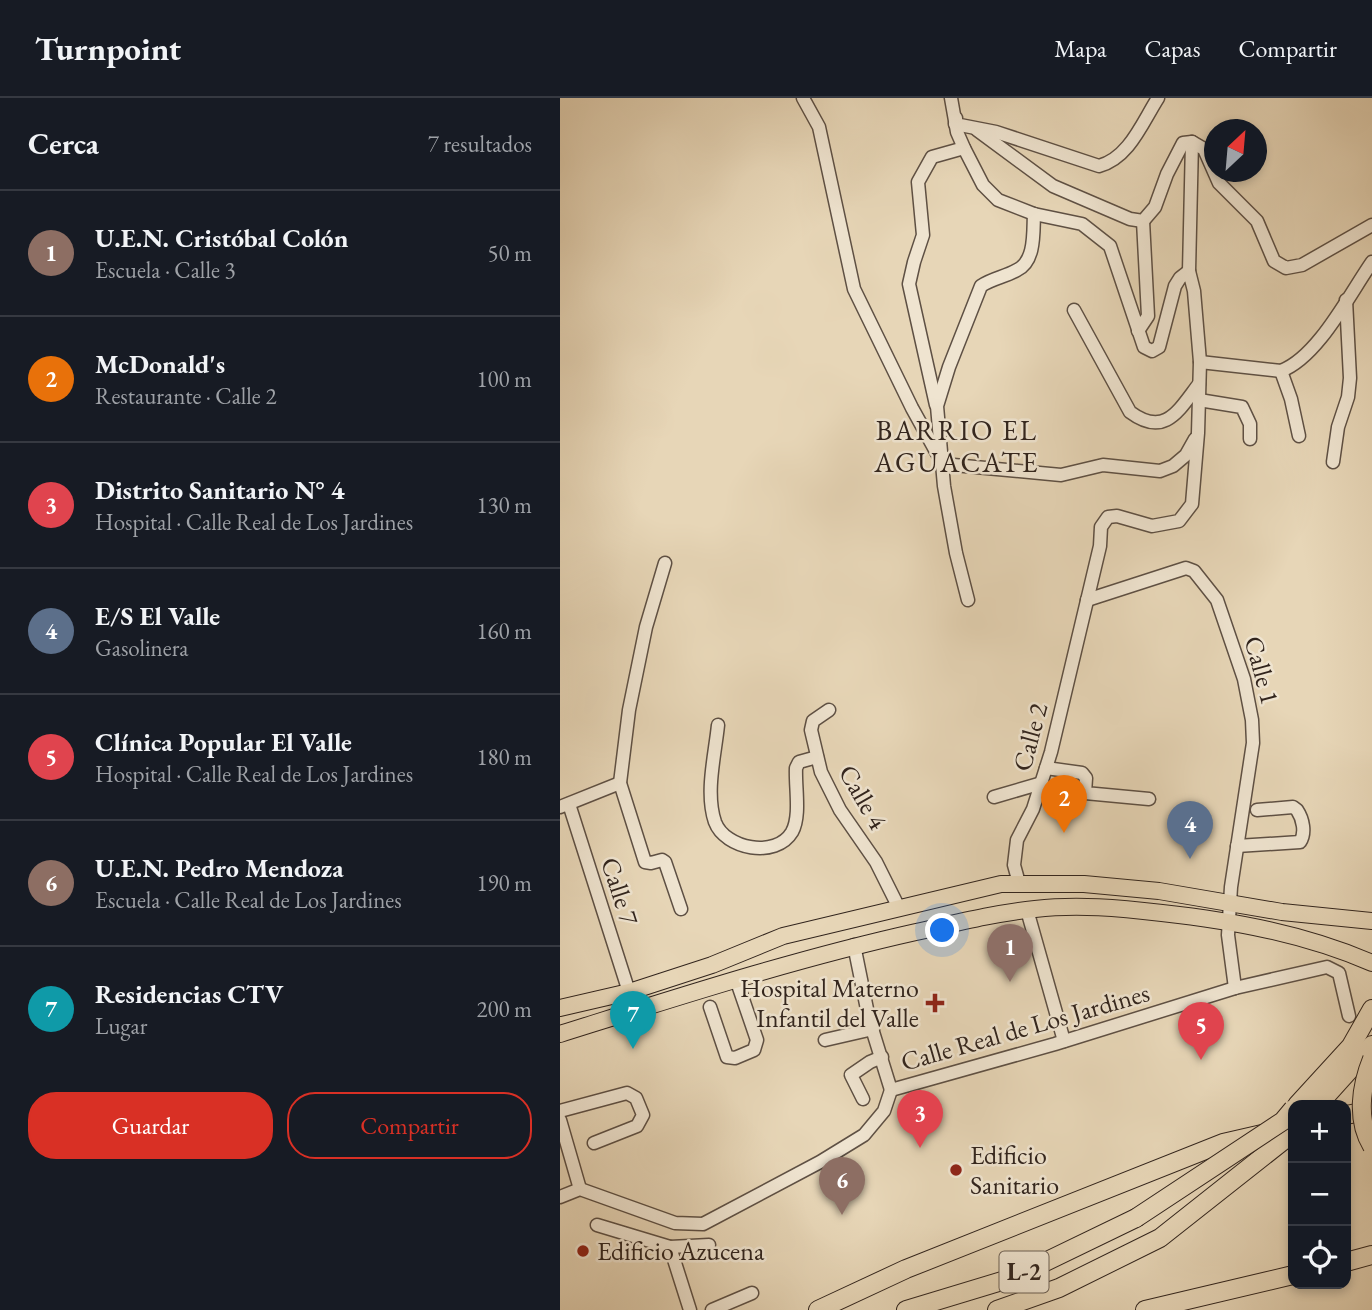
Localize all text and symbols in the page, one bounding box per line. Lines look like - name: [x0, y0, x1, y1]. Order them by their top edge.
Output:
- text: Turnpoint: [35, 27, 181, 70]
- text: Mapa: [1054, 33, 1106, 64]
- text: Capas: [1144, 33, 1200, 64]
- text: Compartir: [1238, 33, 1337, 64]
- north arrow: [1204, 119, 1267, 182]
- text: Cerca: [28, 124, 99, 163]
- text: 7 resultados: [428, 129, 532, 159]
- text: U.E.N. Cristóbal Colón: [95, 221, 348, 255]
- text: 1: [45, 238, 57, 268]
- text: 50 m: [487, 238, 532, 268]
- text: Escuela · Calle 3: [95, 255, 236, 285]
- text: McDonald's: [95, 347, 225, 381]
- text: 2: [45, 364, 57, 394]
- text: 100 m: [476, 364, 532, 394]
- text: Restaurante · Calle 2: [95, 381, 276, 411]
- district label: BARRIO EL AGUACATE: [873, 412, 1040, 480]
- text: Distrito Sanitario N° 4: [95, 473, 345, 507]
- text: 3: [45, 490, 57, 520]
- text: 130 m: [476, 490, 532, 520]
- text: Hospital · Calle Real de Los Jardines: [95, 507, 413, 537]
- text: E/S El Valle: [95, 599, 220, 633]
- text: 4: [45, 616, 57, 646]
- text: 160 m: [476, 616, 532, 646]
- street label: Calle 1: [1237, 632, 1287, 708]
- text: Gasolinera: [95, 633, 189, 663]
- street label: Calle 2: [1005, 699, 1056, 775]
- text: Clínica Popular El Valle: [95, 725, 352, 759]
- text: 5: [45, 742, 57, 772]
- text: 180 m: [476, 742, 532, 772]
- text: Hospital · Calle Real de Los Jardines: [95, 759, 413, 789]
- street label: Calle 4: [831, 759, 895, 836]
- pin: 2: [1041, 775, 1087, 833]
- pin: 4: [1167, 801, 1213, 859]
- text: U.E.N. Pedro Mendoza: [95, 851, 344, 885]
- street label: Calle 7: [593, 853, 647, 930]
- text: 6: [45, 868, 57, 898]
- text: 190 m: [476, 868, 532, 898]
- text: Escuela · Calle Real de Los Jardines: [95, 885, 402, 915]
- your location: [925, 913, 959, 947]
- pin: 1: [987, 924, 1033, 982]
- place label: Hospital Materno Infantil del Valle: [740, 971, 919, 1035]
- street label: Calle Real de Los Jardines: [897, 975, 1153, 1079]
- text: Residencias CTV: [95, 977, 283, 1011]
- pin: 7: [610, 991, 656, 1049]
- marker: Hospital Materno Infantil del Valle: [925, 993, 945, 1013]
- text: 7: [45, 994, 57, 1024]
- text: 200 m: [476, 994, 532, 1024]
- pin: 5: [1178, 1002, 1224, 1060]
- text: Lugar: [95, 1011, 147, 1041]
- pin: 3: [897, 1090, 943, 1148]
- button: Guardar: [28, 1092, 273, 1159]
- button: Compartir: [287, 1092, 532, 1159]
- map controls: [1288, 1100, 1351, 1289]
- button: +: [1288, 1100, 1351, 1163]
- place label: Edificio Sanitario: [970, 1138, 1059, 1202]
- pin: 6: [819, 1157, 865, 1215]
- marker: Edificio Sanitario: [948, 1162, 964, 1178]
- button: −: [1288, 1163, 1351, 1226]
- button: locate: [1288, 1226, 1351, 1289]
- place label: Edificio Azucena: [597, 1234, 765, 1268]
- marker: Edificio Azucena: [575, 1243, 591, 1259]
- road number: L-2: [1000, 1252, 1049, 1292]

